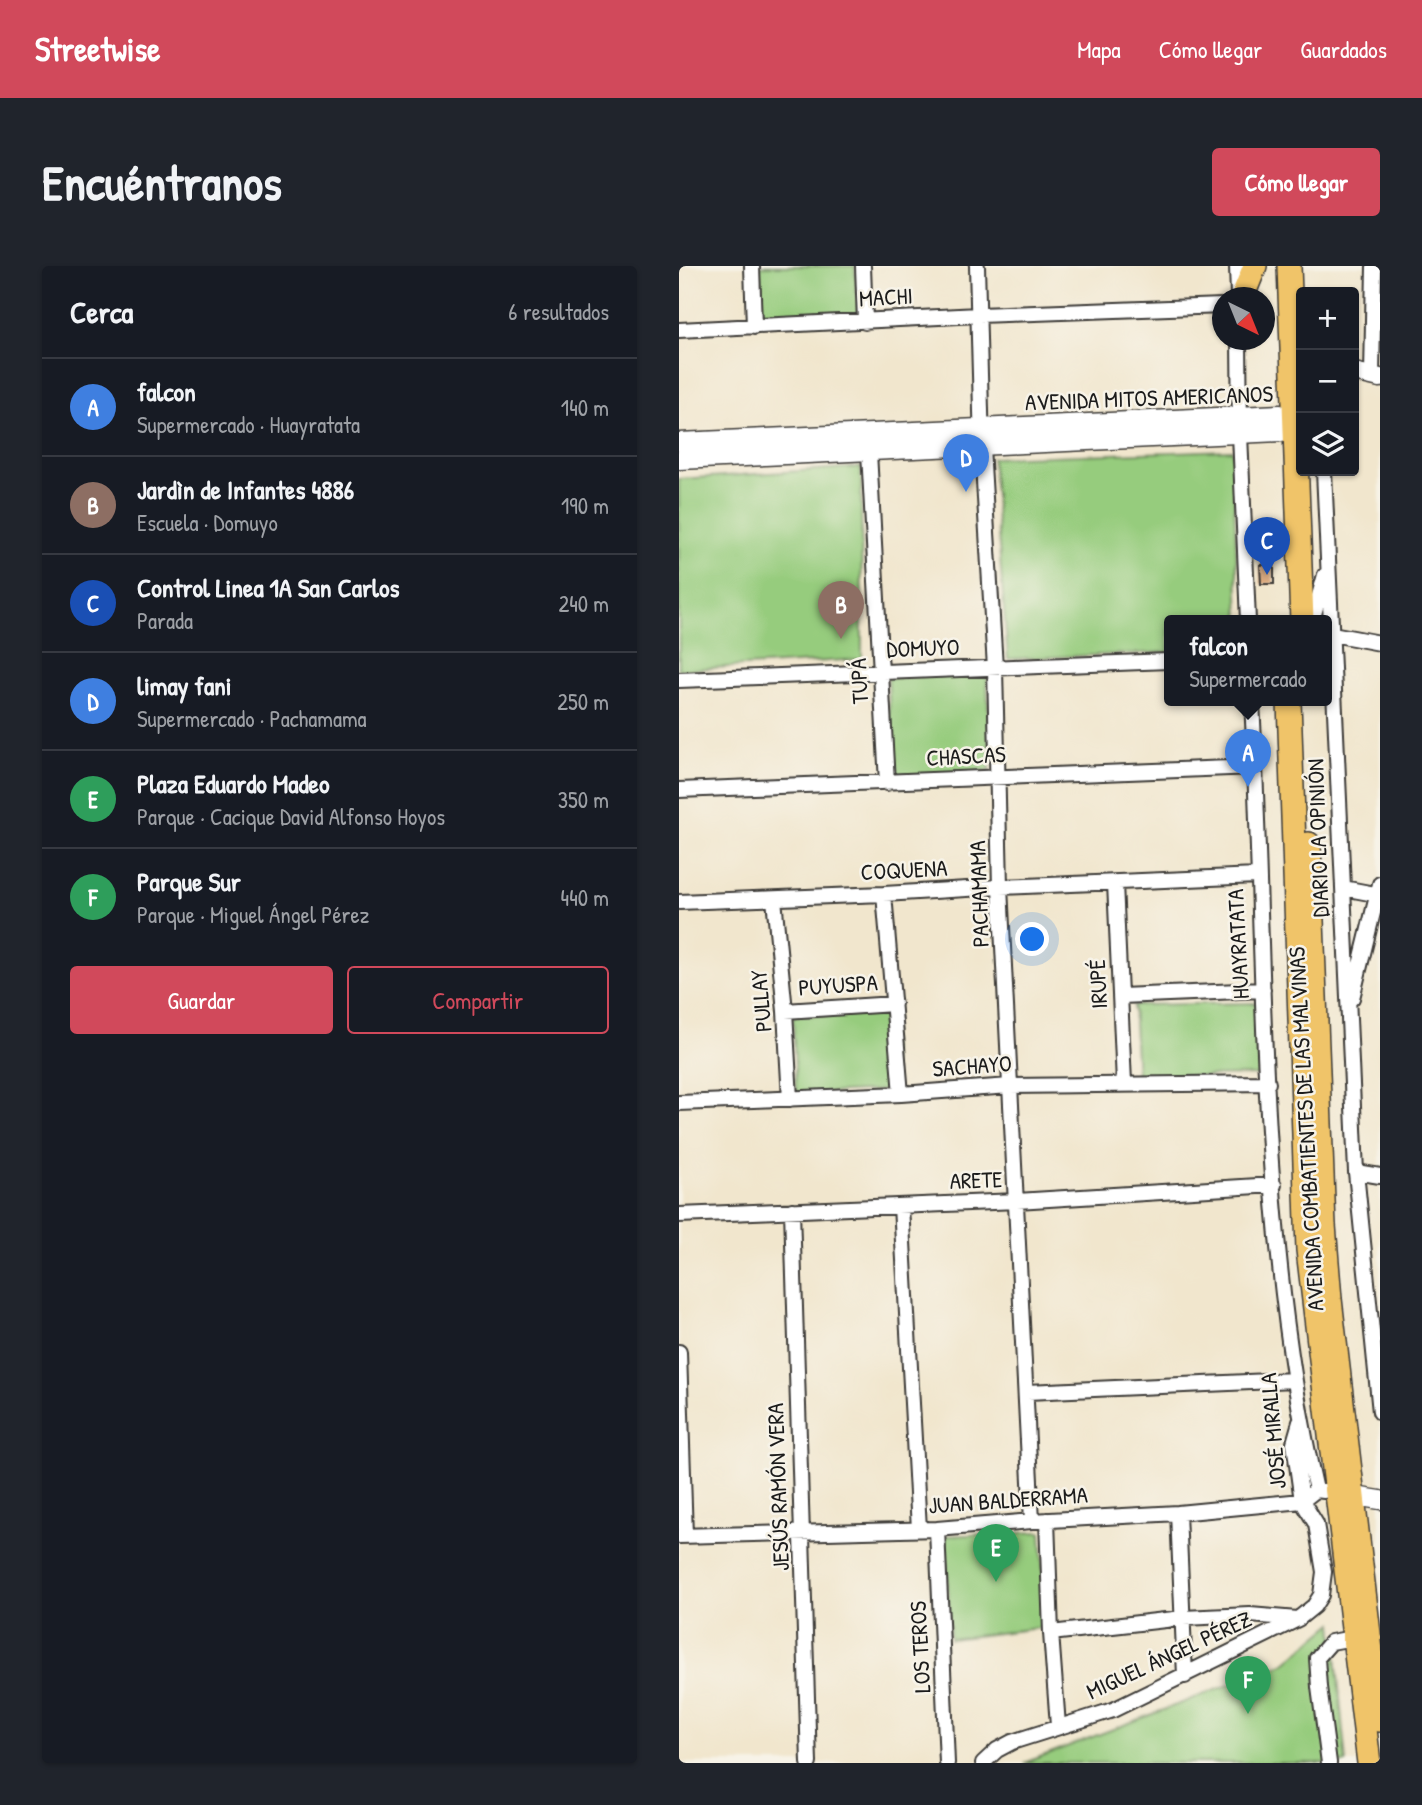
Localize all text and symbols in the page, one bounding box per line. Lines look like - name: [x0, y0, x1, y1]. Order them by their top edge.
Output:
- text: Streetwise: [35, 27, 160, 71]
- text: Mapa: [1077, 33, 1121, 65]
- text: Cómo llegar: [1159, 33, 1262, 65]
- text: Guardados: [1300, 33, 1387, 65]
- button: Cómo llegar: [1212, 148, 1380, 216]
- text: Encuéntranos: [42, 149, 282, 215]
- street label: MACHI: [858, 280, 914, 313]
- north arrow: [1212, 287, 1275, 350]
- map controls: [1296, 287, 1359, 476]
- button: +: [1296, 287, 1359, 350]
- text: Cerca: [70, 292, 133, 332]
- text: 6 resultados: [508, 296, 609, 327]
- button: −: [1296, 350, 1359, 413]
- text: falcon: [137, 374, 196, 409]
- street label: AVENIDA MITOS AMERICANOS: [1024, 378, 1274, 417]
- text: A: [87, 392, 99, 423]
- text: 140 m: [561, 392, 609, 423]
- text: Supermercado · Huayratata: [137, 409, 360, 440]
- button: layers: [1296, 413, 1359, 476]
- pin: D: [943, 434, 989, 492]
- text: Jardìn de Infantes 4886: [137, 472, 354, 507]
- text: B: [87, 490, 99, 521]
- text: 190 m: [561, 490, 609, 521]
- text: Escuela · Domuyo: [137, 507, 278, 538]
- pin: C: [1244, 517, 1290, 575]
- text: Control Linea 1A San Carlos: [137, 570, 399, 605]
- pin: B: [818, 581, 864, 639]
- text: C: [87, 588, 99, 619]
- text: 240 m: [558, 588, 609, 619]
- text: Parada: [137, 605, 193, 636]
- popup: [1164, 615, 1332, 706]
- text: falcon: [1189, 628, 1248, 663]
- street label: DOMUYO: [886, 631, 960, 664]
- street label: TUPÁ: [842, 657, 875, 705]
- text: Supermercado: [1189, 663, 1307, 694]
- text: limay fani: [137, 668, 232, 703]
- text: D: [88, 686, 98, 717]
- text: 250 m: [557, 686, 609, 717]
- text: Supermercado · Pachamama: [137, 703, 367, 734]
- pin: A: [1225, 729, 1271, 787]
- street label: CHASCAS: [925, 738, 1007, 773]
- street label: DIARIO LA OPINIÓN: [1299, 758, 1336, 918]
- text: Plaza Eduardo Madeo: [137, 766, 329, 801]
- text: E: [88, 784, 98, 815]
- text: 350 m: [558, 784, 609, 815]
- text: Parque · Cacique David Alfonso Hoyos: [137, 801, 445, 832]
- street label: PACHAMAMA: [961, 840, 996, 948]
- street label: COQUENA: [860, 852, 948, 887]
- text: Parque Sur: [137, 864, 241, 899]
- text: F: [89, 882, 97, 913]
- text: 440 m: [561, 882, 609, 913]
- street label: HUAYRATATA: [1219, 888, 1256, 1000]
- text: Parque · Miguel Ángel Pérez: [137, 899, 369, 930]
- your location: [1015, 922, 1049, 956]
- street label: AVENIDA COMBATIENTES DE LAS MALVINAS: [1280, 946, 1331, 1312]
- street label: IRUPÉ: [1081, 958, 1114, 1010]
- button: Guardar: [70, 966, 333, 1034]
- button: Compartir: [347, 966, 609, 1034]
- street label: PUYUSPA: [797, 966, 879, 1003]
- street label: PULLAY: [742, 969, 779, 1033]
- street label: SACHAYO: [931, 1047, 1013, 1084]
- street label: ARETE: [949, 1163, 1003, 1196]
- street label: JOSÉ MIRALLA: [1252, 1372, 1293, 1490]
- street label: JESÚS RAMÓN VERA: [759, 1402, 796, 1572]
- street label: JUAN BALDERRAMA: [927, 1478, 1089, 1521]
- pin: E: [973, 1524, 1019, 1582]
- street label: LOS TEROS: [902, 1600, 937, 1694]
- street label: MIGUEL ÁNGEL PÉREZ: [1081, 1603, 1257, 1706]
- pin: F: [1225, 1656, 1271, 1714]

